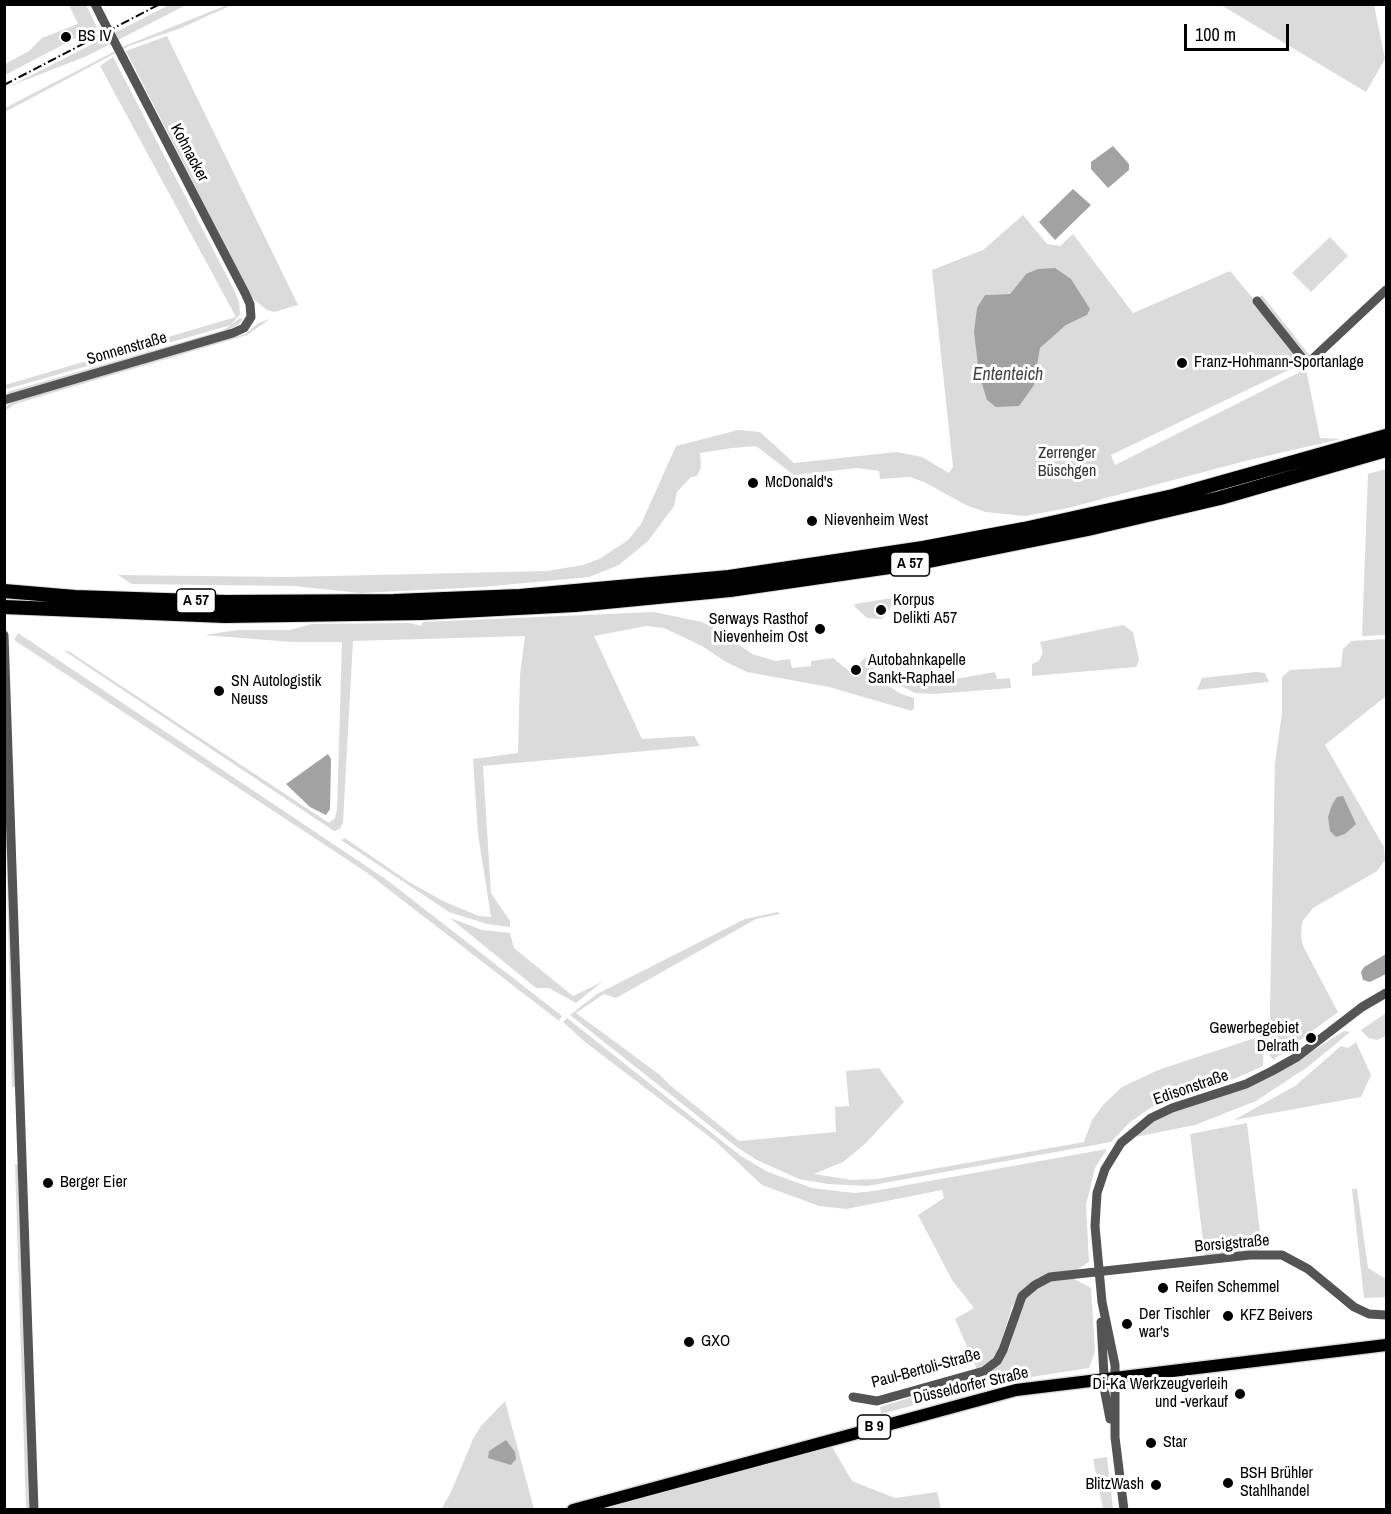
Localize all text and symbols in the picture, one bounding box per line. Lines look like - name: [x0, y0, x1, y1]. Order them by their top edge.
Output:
- scale bar: [1187, 12, 1292, 50]
- text: 100 m: [1195, 22, 1236, 47]
- place label: BS IV: [78, 27, 112, 47]
- marker: BS IV: [59, 30, 73, 44]
- street label: Kohnacker: [166, 121, 212, 185]
- street label: Sonnenstraße: [85, 328, 169, 370]
- place label: Franz-Hohmann-Sportanlage: [1194, 353, 1364, 373]
- marker: Franz-Hohmann-Sportanlage: [1175, 356, 1189, 370]
- water label: Ententeich: [973, 364, 1043, 386]
- park label: Zerrenger Büschgen: [1038, 444, 1096, 482]
- place label: McDonald's: [765, 473, 833, 493]
- marker: McDonald's: [746, 476, 760, 490]
- place label: Nievenheim West: [824, 511, 928, 531]
- marker: Nievenheim West: [805, 514, 819, 528]
- road number: A 57: [890, 552, 930, 576]
- road number: A 57: [176, 589, 216, 613]
- place label: Korpus Delikti A57: [893, 591, 957, 629]
- marker: Korpus Delikti A57: [874, 603, 888, 617]
- place label: Serways Rasthof Nievenheim Ost: [709, 610, 808, 648]
- marker: Serways Rasthof Nievenheim Ost: [813, 622, 827, 636]
- place label: Autobahnkapelle Sankt-Raphael: [868, 651, 966, 689]
- marker: Autobahnkapelle Sankt-Raphael: [849, 663, 863, 677]
- place label: SN Autologistik Neuss: [231, 672, 321, 710]
- marker: SN Autologistik Neuss: [212, 684, 226, 698]
- place label: Gewerbegebiet Delrath: [1209, 1019, 1299, 1057]
- marker: Gewerbegebiet Delrath: [1304, 1031, 1318, 1045]
- street label: Edisonstraße: [1151, 1066, 1231, 1110]
- place label: Berger Eier: [60, 1173, 127, 1193]
- marker: Berger Eier: [41, 1176, 55, 1190]
- street label: Borsigstraße: [1194, 1231, 1270, 1257]
- place label: Reifen Schemmel: [1175, 1278, 1279, 1298]
- marker: Reifen Schemmel: [1156, 1281, 1170, 1295]
- place label: Der Tischler war's: [1139, 1305, 1210, 1343]
- place label: KFZ Beivers: [1240, 1306, 1313, 1326]
- marker: KFZ Beivers: [1221, 1309, 1235, 1323]
- marker: Der Tischler war's: [1120, 1317, 1134, 1331]
- place label: GXO: [701, 1332, 730, 1352]
- marker: GXO: [682, 1335, 696, 1349]
- street label: Paul-Bertoli-Straße: [869, 1345, 983, 1393]
- street label: Düsseldorfer Straße: [912, 1363, 1030, 1409]
- place label: Di-Ka Werkzeugverleih und -verkauf: [1093, 1375, 1228, 1413]
- marker: Di-Ka Werkzeugverleih und -verkauf: [1233, 1387, 1247, 1401]
- road number: B 9: [858, 1415, 890, 1439]
- place label: Star: [1163, 1433, 1187, 1453]
- marker: Star: [1144, 1436, 1158, 1450]
- place label: BSH Brühler Stahlhandel: [1240, 1464, 1313, 1502]
- place label: BlitzWash: [1085, 1475, 1144, 1495]
- marker: BSH Brühler Stahlhandel: [1221, 1476, 1235, 1490]
- marker: BlitzWash: [1149, 1478, 1163, 1492]

